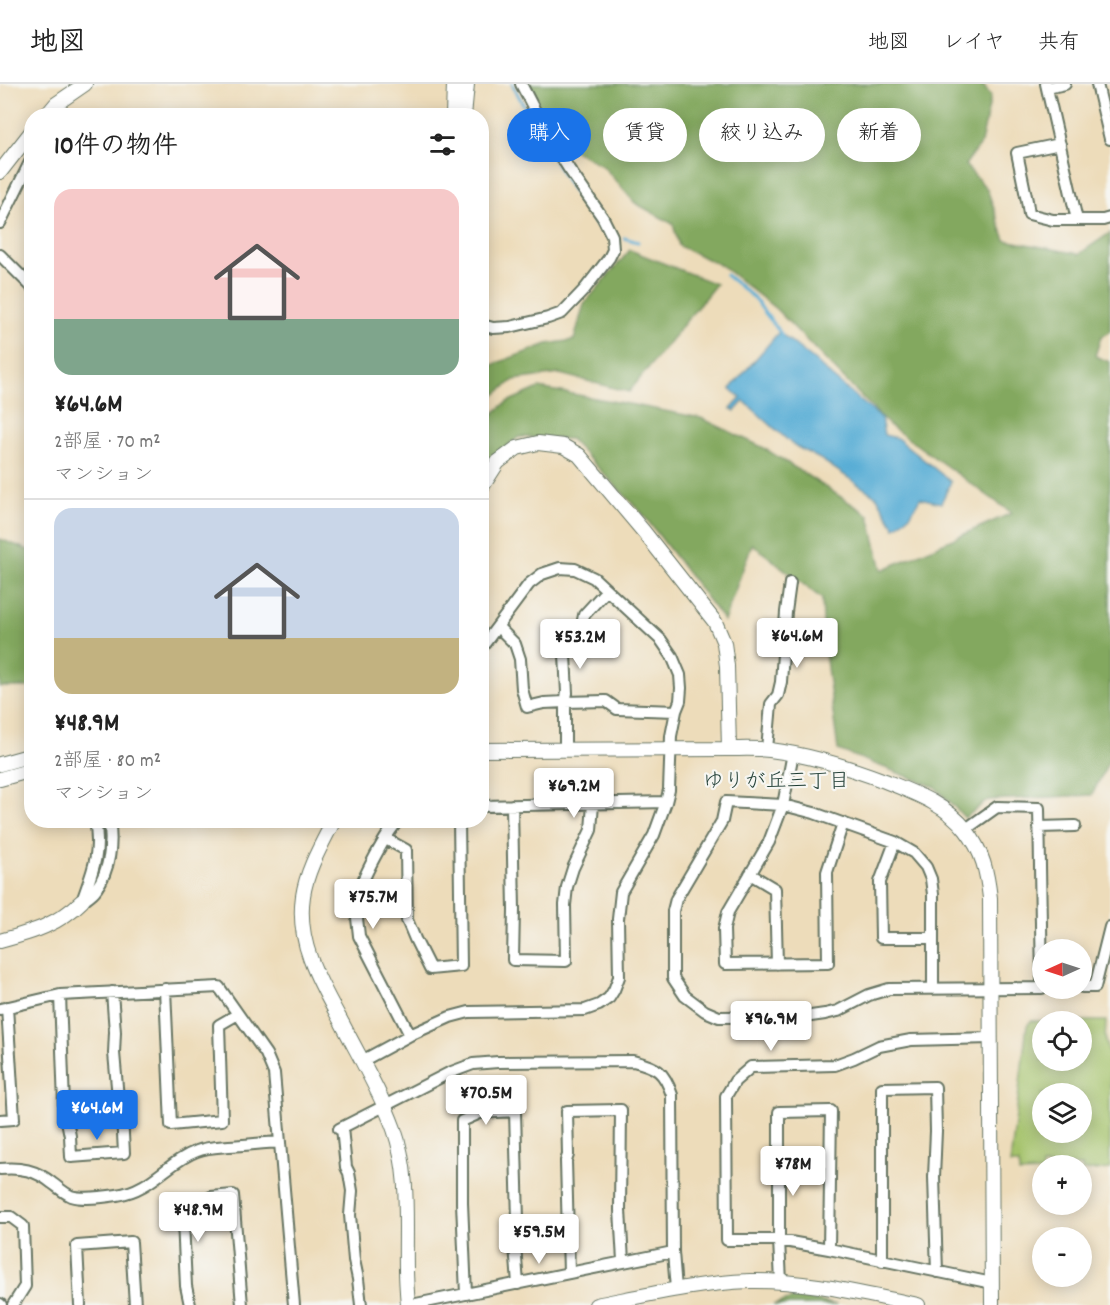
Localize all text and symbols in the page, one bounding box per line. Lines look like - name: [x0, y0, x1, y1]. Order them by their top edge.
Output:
- text: 地図: [30, 25, 86, 65]
- text: 地図: [868, 29, 910, 59]
- text: レイヤ: [943, 29, 1005, 59]
- text: 共有: [1038, 29, 1080, 59]
- chip: 購入: [507, 108, 591, 162]
- chip: 賃貸: [603, 108, 687, 162]
- chip: 絞り込み: [699, 108, 825, 162]
- chip: 新着: [837, 108, 921, 162]
- icon: filters: [426, 128, 459, 161]
- text: 10件の物件: [54, 129, 178, 166]
- icon: home: [203, 228, 311, 336]
- text: ¥64.6M: [54, 387, 122, 424]
- text: 2部屋 · 70 m²: [54, 429, 161, 457]
- text: マンション: [54, 462, 153, 490]
- icon: home: [203, 547, 311, 655]
- pin: ¥64.6M: [748, 618, 846, 669]
- pin: ¥53.2M: [531, 619, 629, 670]
- text: ¥64.6M: [771, 623, 823, 651]
- text: ¥53.2M: [554, 624, 606, 652]
- text: ¥48.9M: [54, 706, 119, 743]
- text: 2部屋 · 80 m²: [54, 748, 161, 776]
- pin: ¥69.2M: [525, 768, 623, 819]
- district label: ゆりが丘三丁目: [703, 768, 850, 798]
- text: ¥69.2M: [548, 773, 600, 801]
- text: マンション: [54, 781, 153, 809]
- pin: ¥75.7M: [324, 879, 422, 930]
- text: ¥75.7M: [348, 884, 398, 912]
- north arrow: [1032, 939, 1092, 999]
- map controls: [1032, 939, 1092, 1287]
- pin: ¥96.9M: [722, 1001, 820, 1052]
- text: ¥96.9M: [745, 1006, 797, 1034]
- button: locate: [1032, 1011, 1092, 1071]
- pin: ¥70.5M: [437, 1075, 535, 1126]
- text: ¥70.5M: [460, 1080, 512, 1108]
- button: layers: [1032, 1083, 1092, 1143]
- pin: ¥64.6M: [48, 1090, 146, 1141]
- text: ¥64.6M: [71, 1095, 123, 1123]
- pin: ¥78M: [757, 1146, 829, 1197]
- text: ¥78M: [774, 1151, 812, 1179]
- button: +: [1032, 1155, 1092, 1215]
- pin: ¥48.9M: [149, 1192, 247, 1243]
- text: ¥48.9M: [173, 1197, 223, 1225]
- pin: ¥59.5M: [490, 1214, 588, 1265]
- text: ¥59.5M: [513, 1219, 565, 1247]
- button: −: [1032, 1227, 1092, 1287]

